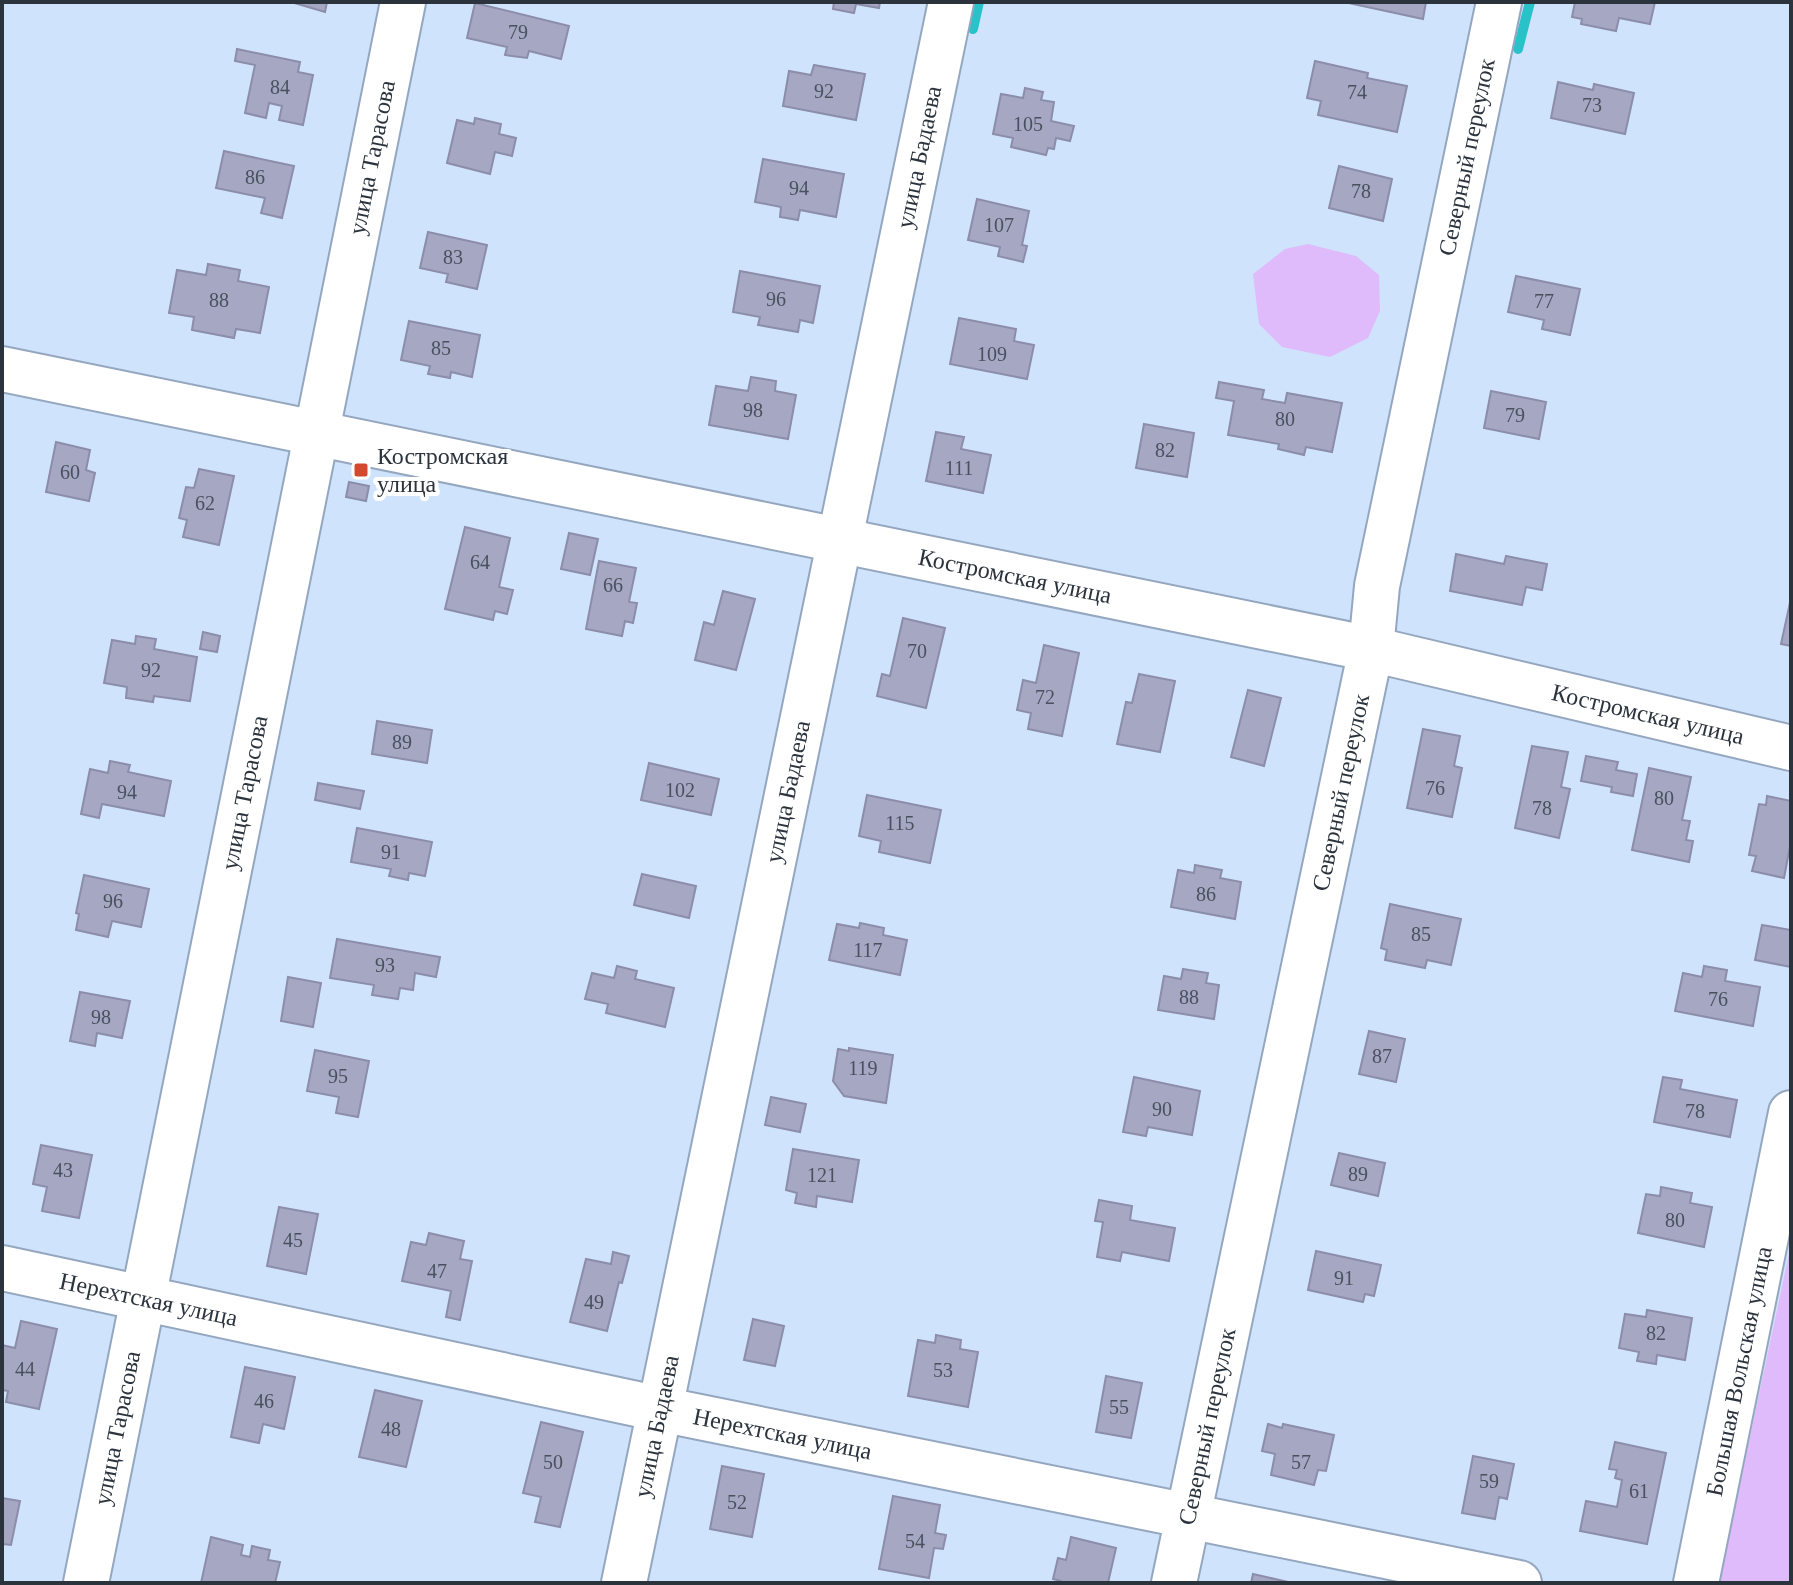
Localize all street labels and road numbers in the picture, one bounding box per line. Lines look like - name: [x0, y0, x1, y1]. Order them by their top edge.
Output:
- street label: Северный переулок: [1433, 56, 1500, 258]
- street label: улица Тарасова: [344, 78, 400, 237]
- street label: улица Бадаева: [891, 83, 946, 231]
- street label: Костромская улица: [916, 544, 1114, 609]
- street label: Костромская улица: [1549, 679, 1747, 750]
- street label: Северный переулок: [1307, 691, 1374, 893]
- street label: улица Тарасова: [216, 713, 273, 872]
- street label: улица Бадаева: [760, 718, 815, 865]
- street label: Большая Вольская улица: [1701, 1244, 1777, 1498]
- street label: Нерехтская улица: [57, 1268, 240, 1331]
- street label: Северный переулок: [1174, 1325, 1241, 1527]
- street label: улица Тарасова: [89, 1348, 145, 1508]
- street label: улица Бадаева: [629, 1352, 684, 1500]
- street label: Нерехтская улица: [691, 1403, 874, 1465]

